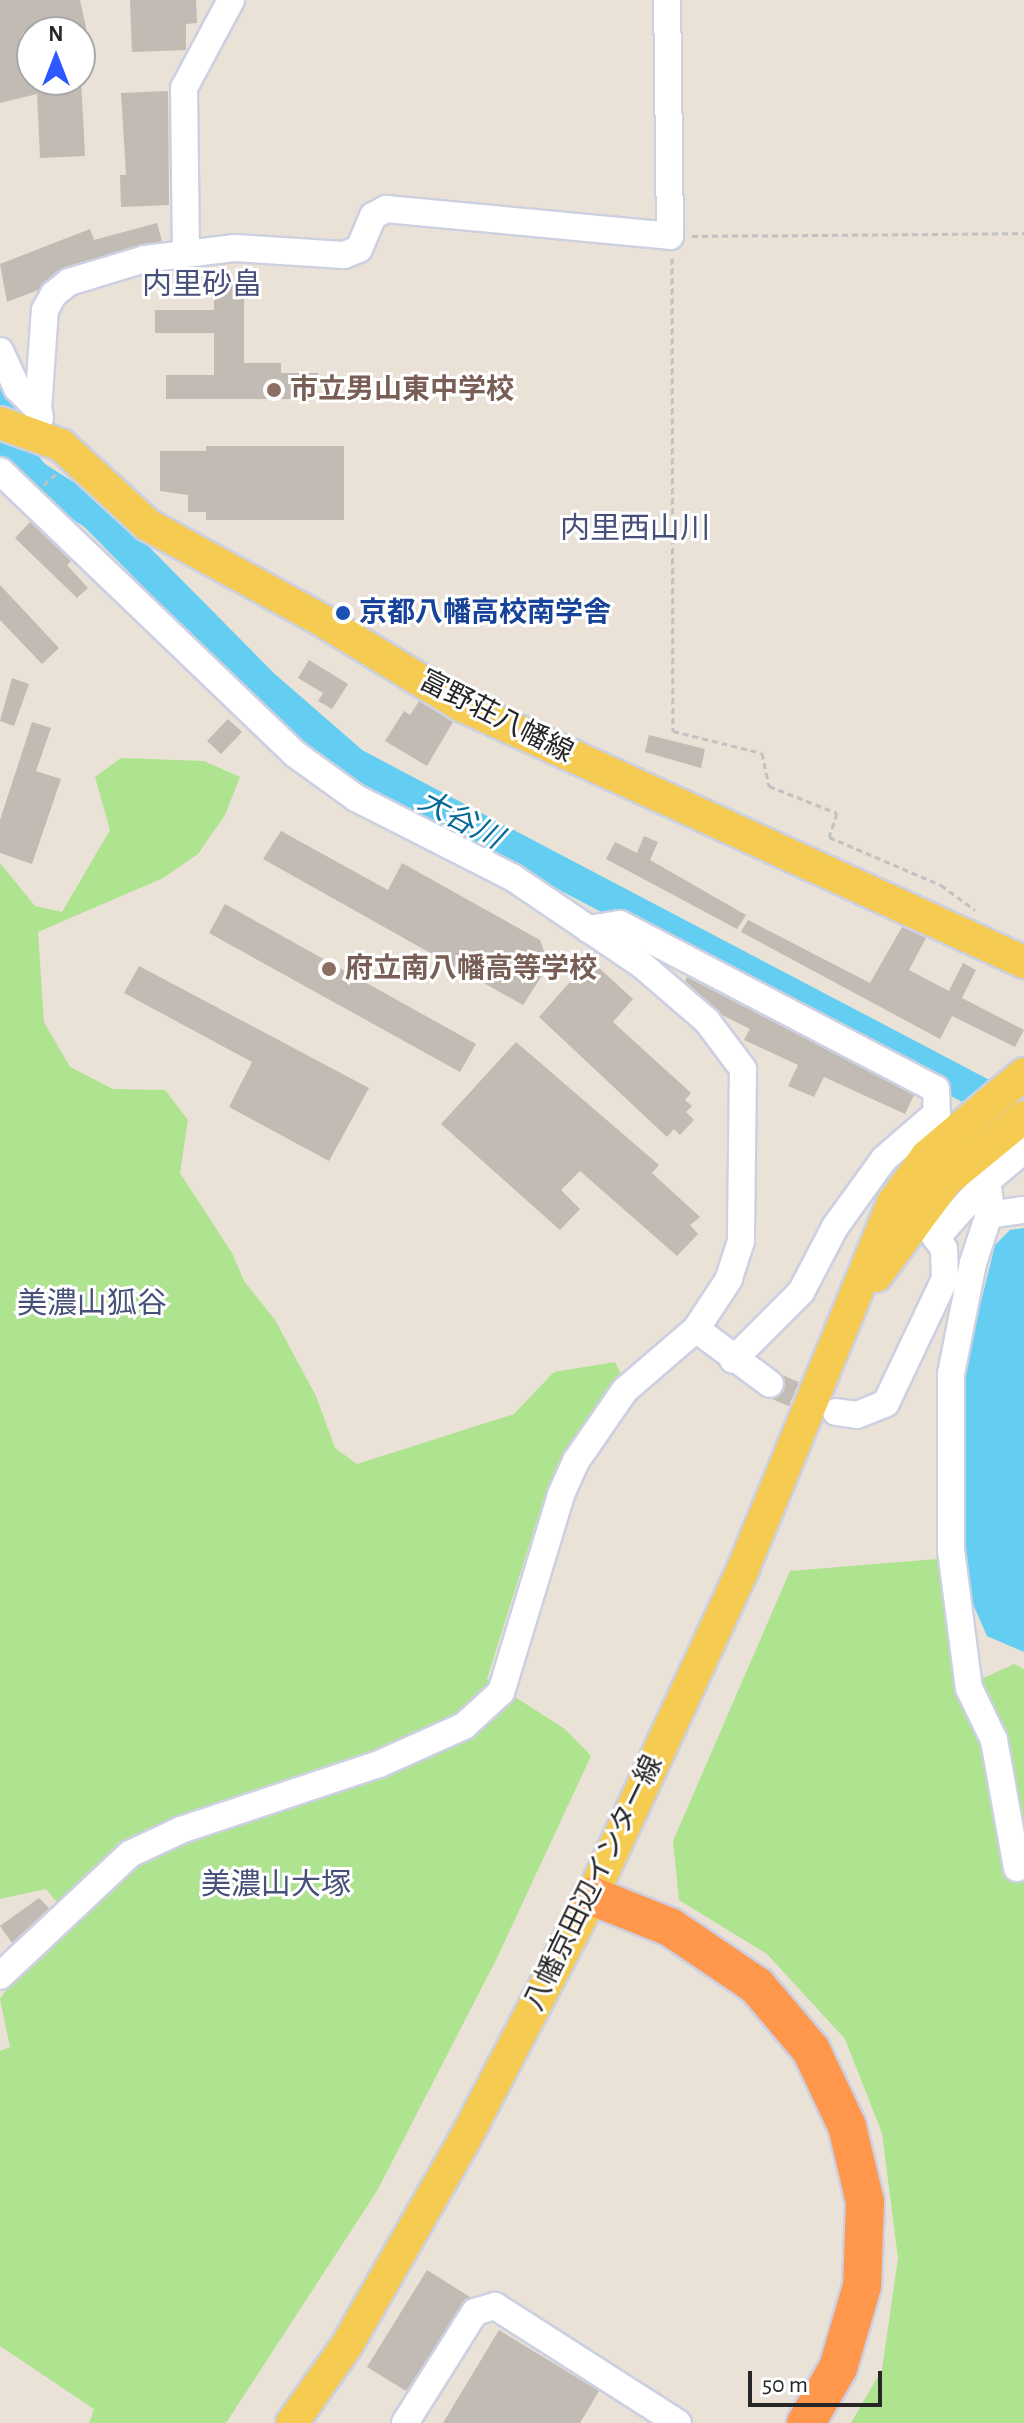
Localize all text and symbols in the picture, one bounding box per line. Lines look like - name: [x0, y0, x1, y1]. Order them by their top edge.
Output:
- north arrow: [16, 16, 96, 96]
- text: N: [48, 23, 64, 45]
- district label: 内里砂畠: [142, 267, 262, 303]
- place label: 市立男山東中学校: [290, 373, 514, 407]
- marker: 市立男山東中学校: [265, 381, 283, 399]
- district label: 内里西山川: [560, 511, 710, 547]
- place label: 京都八幡高校南学舎: [359, 596, 611, 630]
- marker: 京都八幡高校南学舎: [334, 604, 352, 622]
- street label: 富野荘八幡線: [414, 664, 578, 770]
- water label: 大谷川: [412, 783, 508, 857]
- place label: 府立南八幡高等学校: [345, 952, 597, 986]
- marker: 府立南八幡高等学校: [320, 960, 338, 978]
- district label: 美濃山狐谷: [17, 1286, 167, 1322]
- street label: 八幡京田辺インター線: [518, 1750, 670, 2016]
- district label: 美濃山大塚: [201, 1867, 351, 1903]
- scale bar: [752, 2355, 886, 2405]
- text: 50 m: [762, 2373, 808, 2397]

